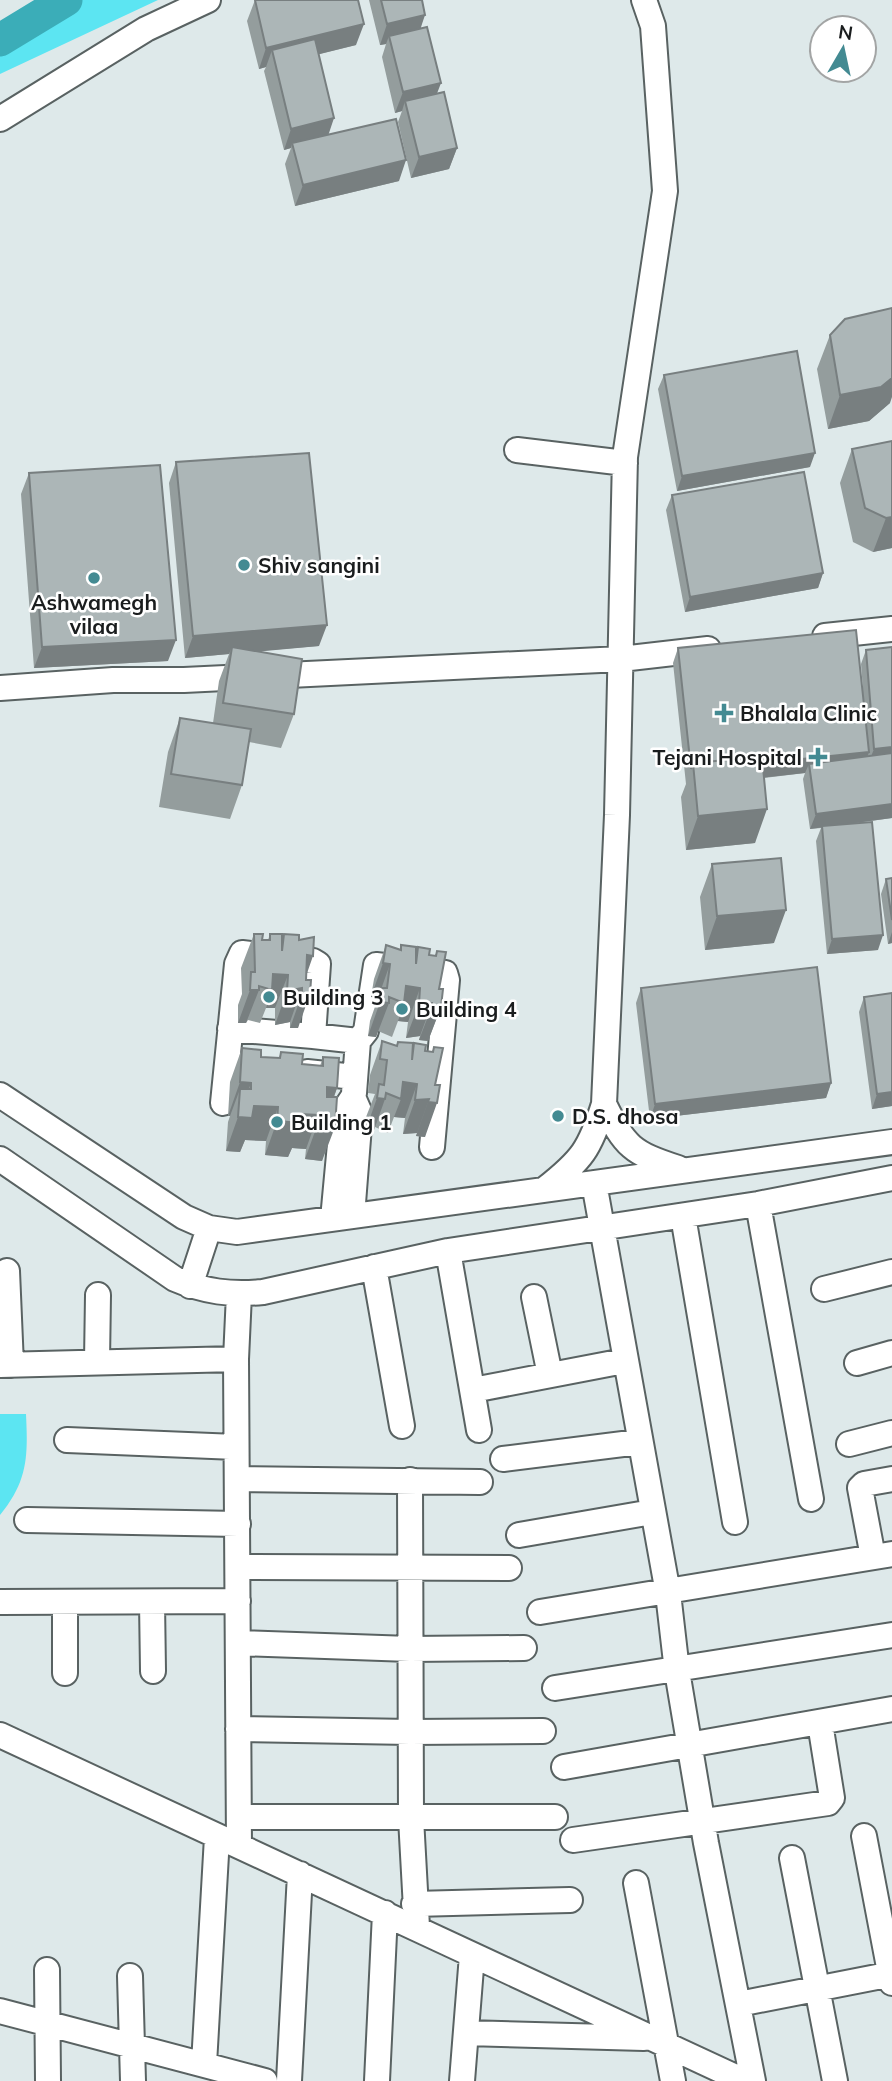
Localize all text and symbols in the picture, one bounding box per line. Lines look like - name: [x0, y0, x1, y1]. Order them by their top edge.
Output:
- north arrow: [808, 14, 878, 84]
- text: N: [837, 19, 855, 45]
- place label: Shiv sangini: [258, 552, 380, 578]
- marker: Shiv sangini: [236, 557, 252, 573]
- marker: Ashwamegh vilaa: [86, 570, 102, 586]
- place label: Ashwamegh vilaa: [31, 589, 157, 639]
- place label: Bhalala Clinic: [740, 700, 877, 726]
- marker: Bhalala Clinic: [714, 703, 734, 723]
- place label: Tejani Hospital: [653, 744, 802, 770]
- marker: Tejani Hospital: [808, 747, 828, 767]
- place label: Building 3: [283, 984, 384, 1010]
- marker: Building 3: [261, 989, 277, 1005]
- place label: Building 4: [416, 996, 517, 1022]
- marker: Building 4: [394, 1001, 410, 1017]
- place label: D.S. dhosa: [572, 1103, 679, 1129]
- marker: D.S. dhosa: [550, 1108, 566, 1124]
- place label: Building 1: [291, 1109, 392, 1135]
- marker: Building 1: [269, 1114, 285, 1130]

